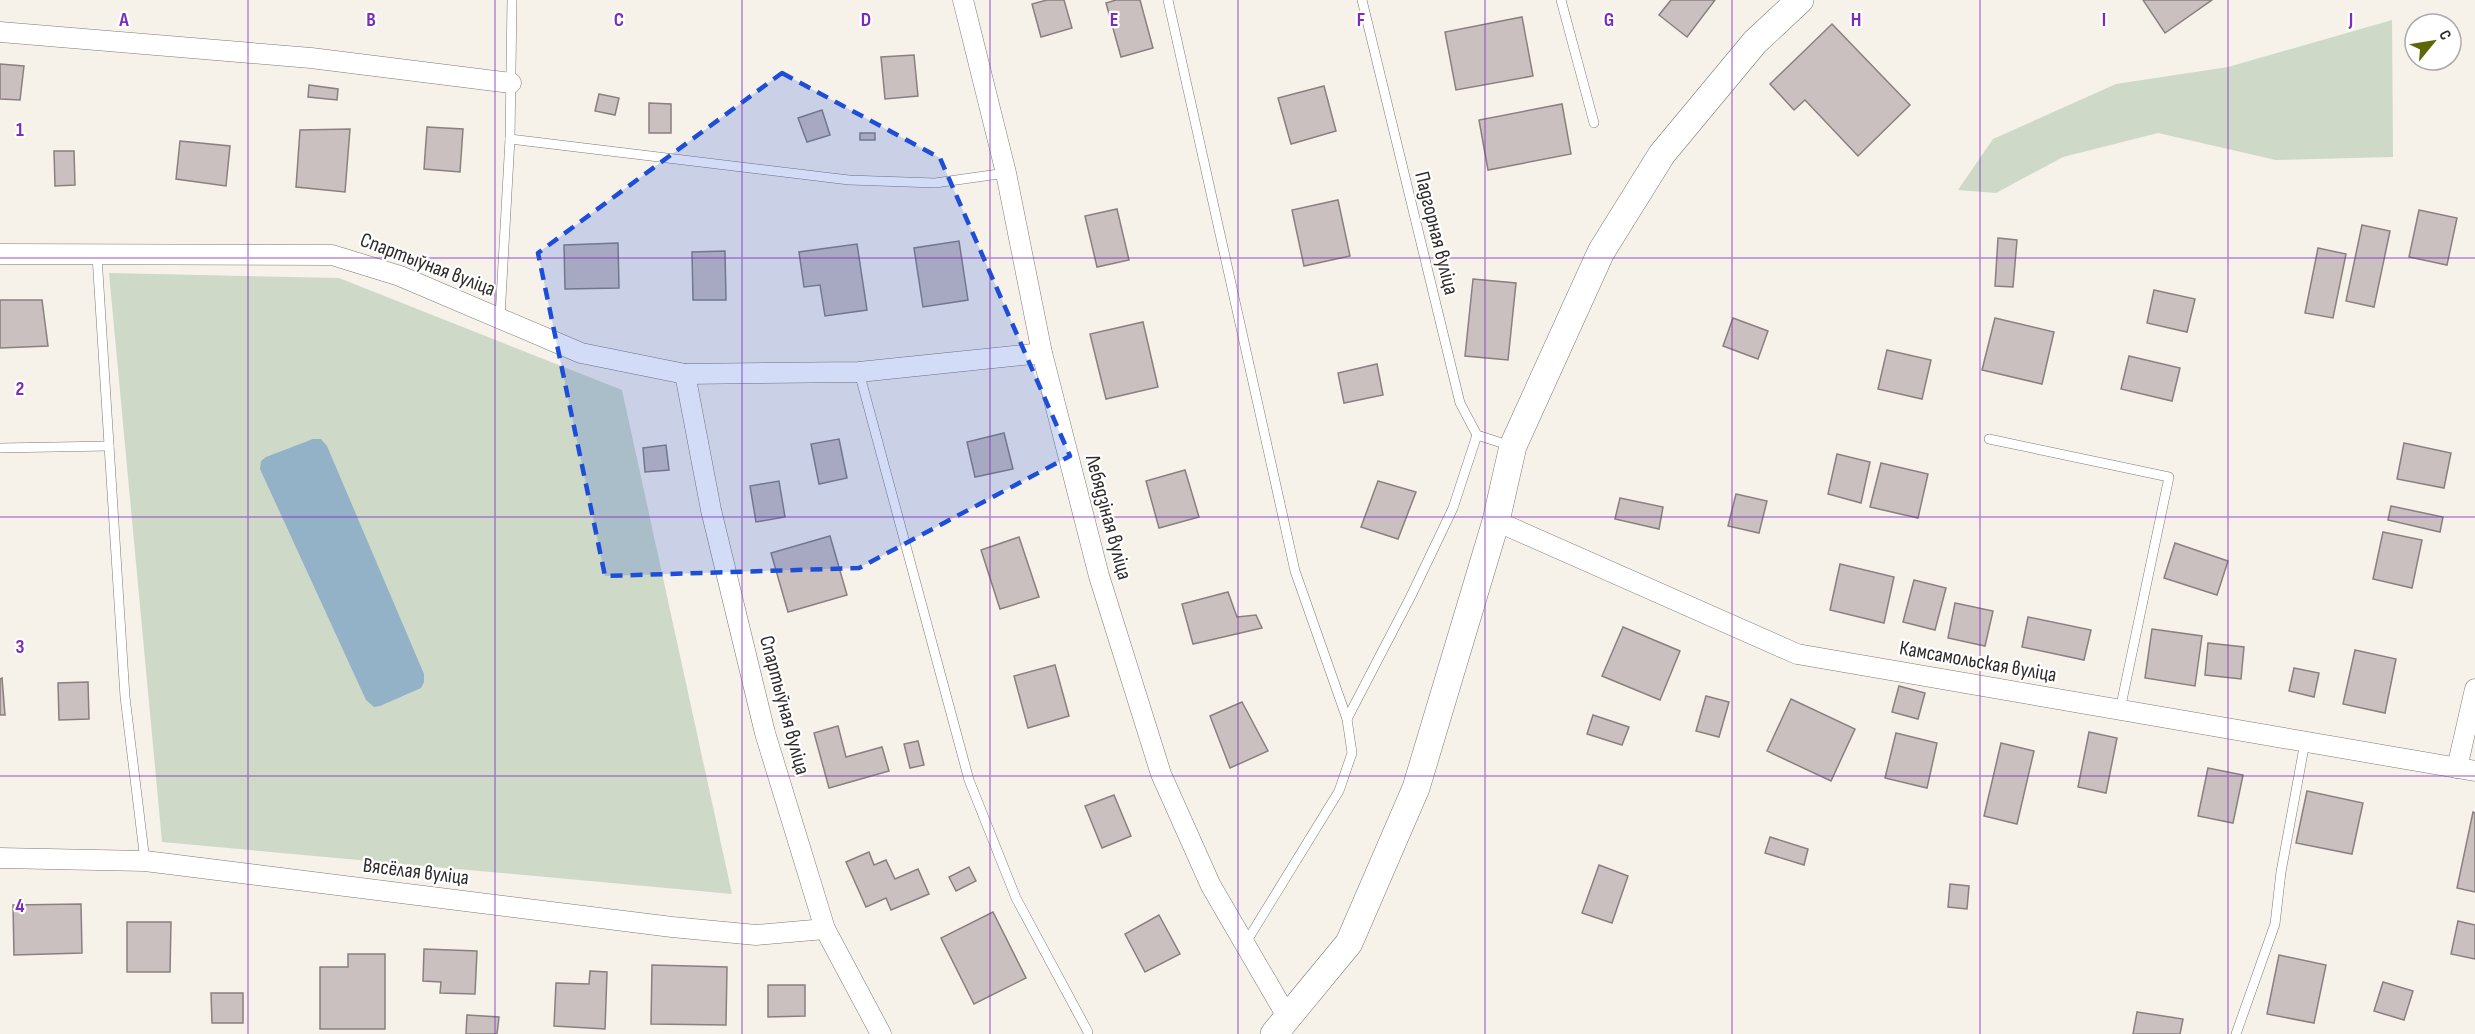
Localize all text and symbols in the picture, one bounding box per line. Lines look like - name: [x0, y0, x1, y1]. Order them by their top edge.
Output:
- text: A: [118, 8, 129, 32]
- text: B: [366, 8, 376, 32]
- text: C: [614, 8, 624, 32]
- text: D: [861, 8, 871, 32]
- text: E: [1110, 8, 1118, 32]
- text: F: [1357, 8, 1365, 32]
- text: G: [1604, 8, 1614, 32]
- text: H: [1851, 8, 1861, 32]
- text: I: [2102, 8, 2106, 32]
- text: J: [2348, 8, 2353, 32]
- north arrow: [2403, 12, 2463, 72]
- text: С: [2434, 27, 2455, 44]
- text: 1: [16, 118, 24, 142]
- street label: Падгорная вуліца: [1409, 169, 1464, 297]
- street label: Спартыўная вуліца: [357, 227, 499, 302]
- text: 2: [16, 377, 24, 401]
- street label: Лебядзіная вуліца: [1080, 451, 1137, 582]
- street label: Спартыўная вуліца: [754, 633, 815, 777]
- text: 3: [16, 635, 25, 659]
- street label: Камсамольская вуліца: [1897, 635, 2058, 688]
- street label: Вясёлая вуліца: [361, 853, 470, 890]
- text: 4: [15, 894, 25, 918]

